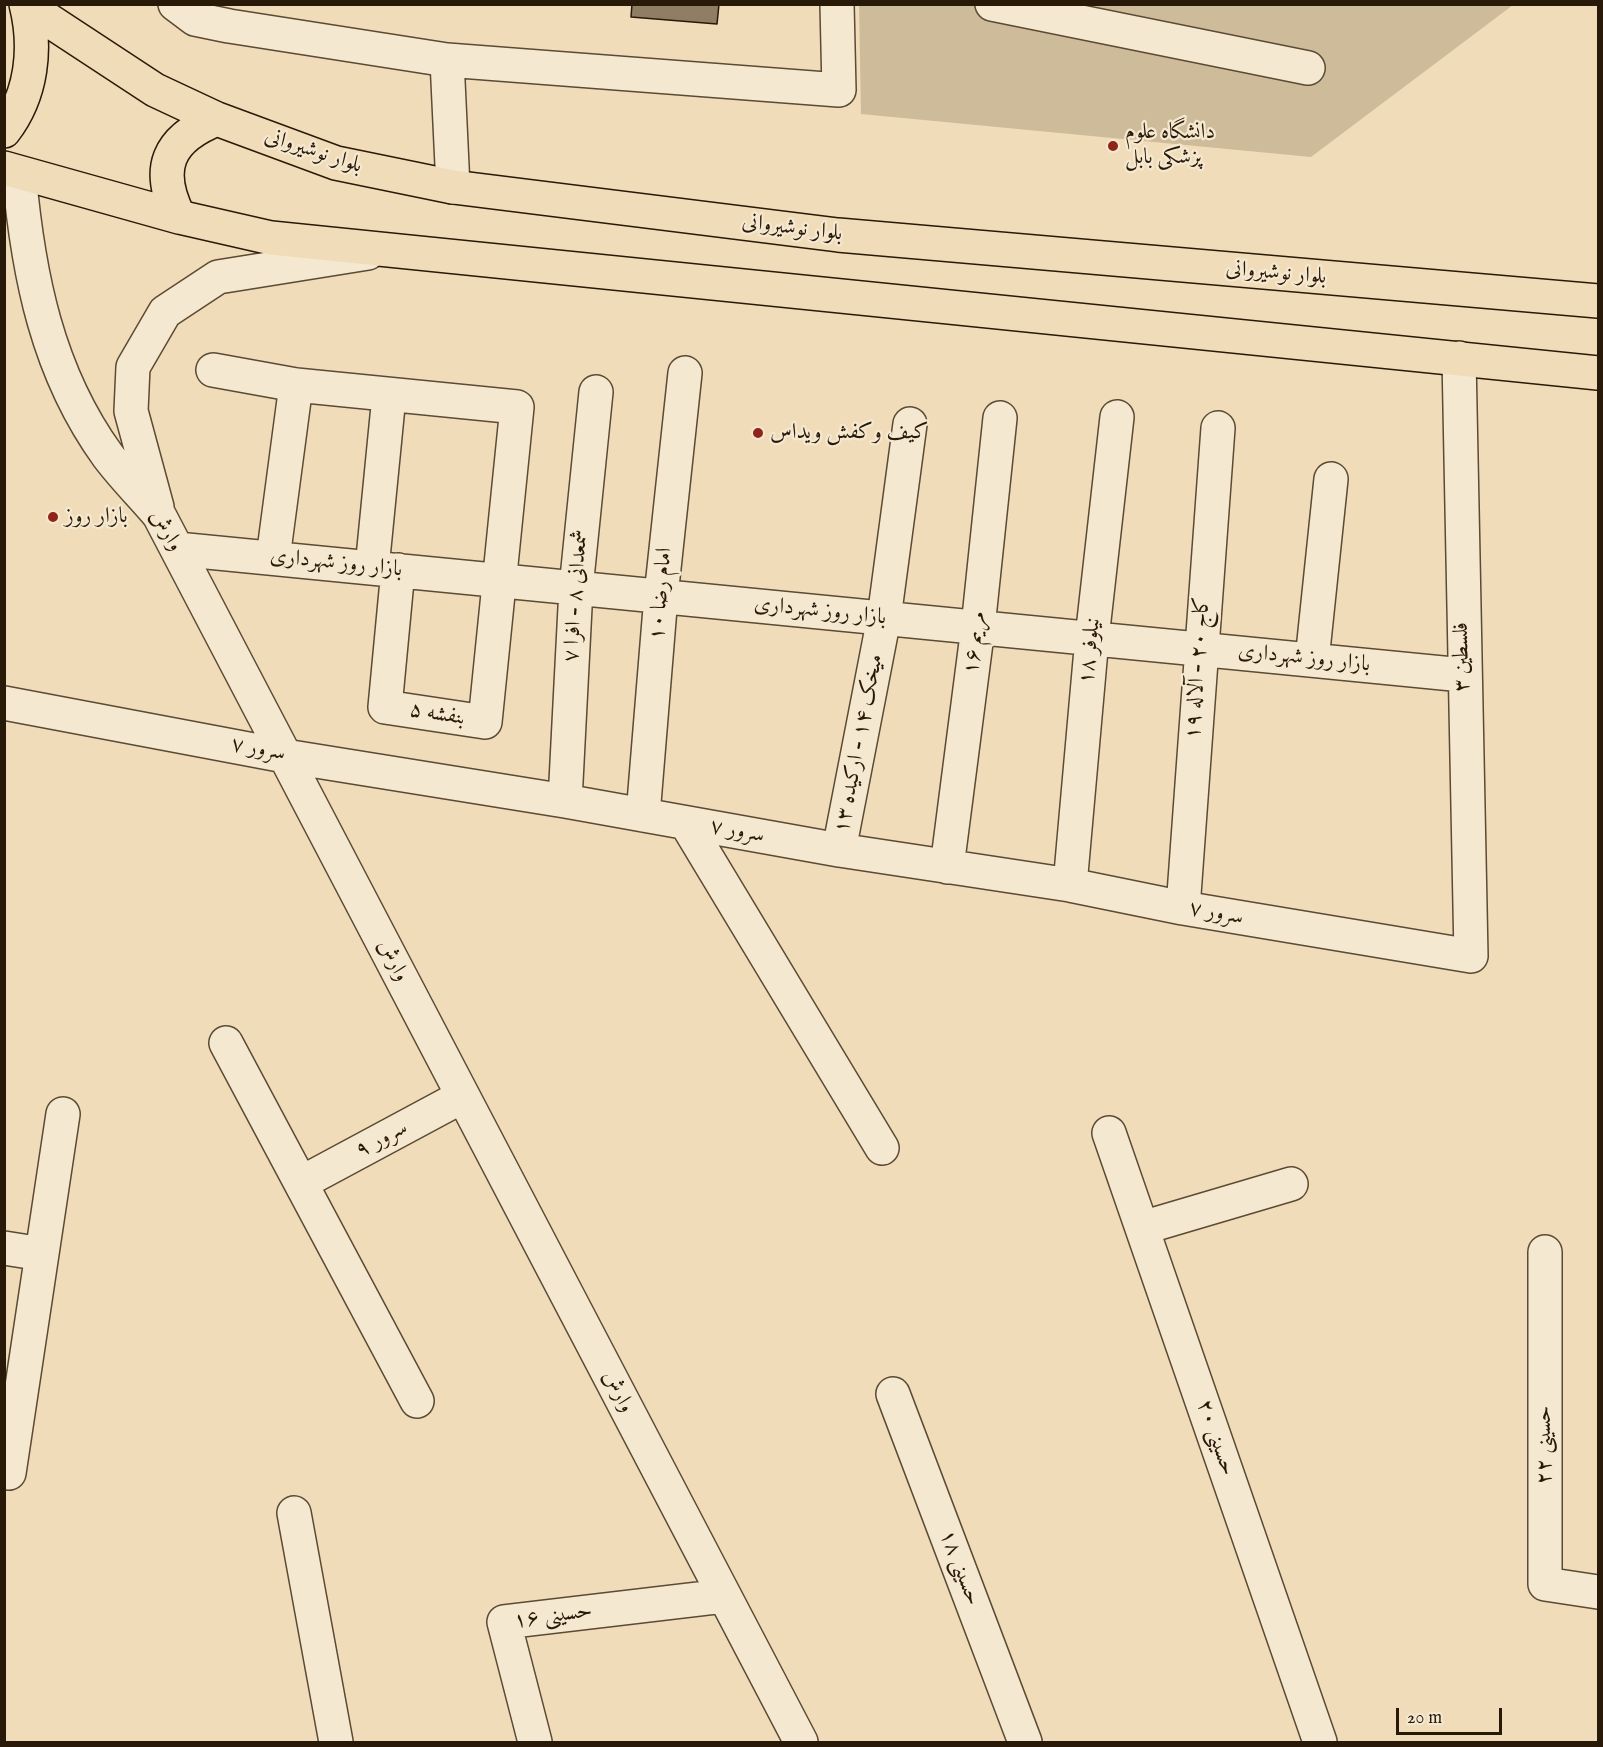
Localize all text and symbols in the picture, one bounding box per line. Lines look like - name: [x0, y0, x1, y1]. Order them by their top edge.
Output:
- place label: دانشگاه علوم پزشکی بابل: [1125, 120, 1215, 172]
- street label: بلوار نوشیروانی: [261, 124, 365, 180]
- marker: دانشگاه علوم پزشکی بابل: [1106, 139, 1120, 153]
- street label: بلوار نوشیروانی: [740, 210, 844, 248]
- street label: بلوار نوشیروانی: [1224, 256, 1328, 292]
- place label: کیف و‌کفش ویداس: [770, 420, 928, 446]
- marker: کیف و‌کفش ویداس: [751, 426, 765, 440]
- place label: بازار روز: [65, 504, 128, 530]
- street label: وارش: [142, 505, 188, 557]
- marker: بازار روز: [46, 510, 60, 524]
- street label: شمعدانی ۸ - افرا ۷: [559, 529, 595, 663]
- street label: بازار روز شهرداری: [268, 544, 404, 584]
- street label: امام رضا ۱۰: [645, 547, 679, 641]
- street label: بازار روز شهرداری: [752, 592, 888, 632]
- street label: کاج ۲۰ - آلاله ۱۹: [1181, 596, 1217, 740]
- street label: مریم ۱۶: [959, 610, 993, 676]
- street label: نیلوفر ۱۸: [1074, 616, 1108, 686]
- street label: فلسطین ۳: [1449, 622, 1477, 692]
- street label: بازار روز شهرداری: [1236, 639, 1372, 679]
- street label: میخک ۱۴ - ارکیده ۱۳: [830, 652, 890, 836]
- street label: بنفشه ۵: [407, 698, 467, 732]
- street label: سرور ۷: [229, 732, 287, 768]
- street label: سرور ۷: [708, 814, 766, 850]
- street label: سرور ۷: [1187, 896, 1245, 932]
- street label: وارش: [370, 935, 414, 987]
- street label: سرور ۹: [352, 1115, 412, 1165]
- street label: وارش: [595, 1366, 639, 1418]
- street label: حسینی ٢٠: [1190, 1396, 1240, 1480]
- street label: حسینی ۲۲: [1532, 1406, 1558, 1484]
- street label: حسینی ۱۸: [933, 1526, 985, 1610]
- street label: حسینی ۱۶: [512, 1598, 594, 1636]
- scale bar: [1399, 1696, 1506, 1734]
- text: 20 m: [1407, 1707, 1442, 1730]

